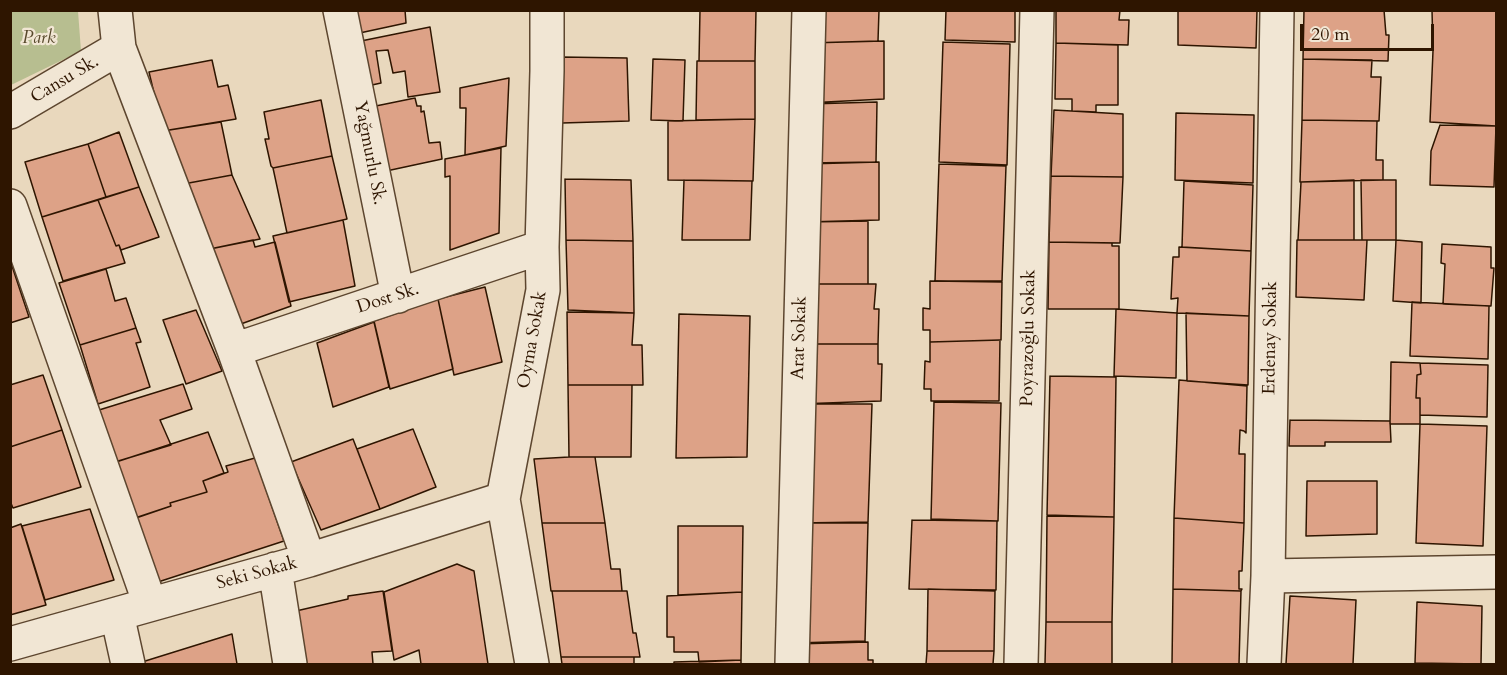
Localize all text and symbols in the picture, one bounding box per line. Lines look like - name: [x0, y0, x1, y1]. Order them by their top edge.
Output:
- scale bar: [1303, 12, 1436, 50]
- text: 20 m: [1311, 22, 1350, 47]
- park label: Park: [22, 28, 56, 50]
- street label: Cansu Sk.: [27, 51, 103, 109]
- street label: Yağmurlu Sk.: [348, 99, 390, 207]
- street label: Poyrazoğlu Sokak: [1017, 269, 1041, 407]
- street label: Dost Sk.: [354, 279, 422, 319]
- street label: Erdenay Sokak: [1259, 281, 1283, 395]
- street label: Oyma Sokak: [514, 290, 552, 390]
- street label: Arat Sokak: [788, 296, 812, 380]
- street label: Seki Sokak: [214, 553, 300, 595]

